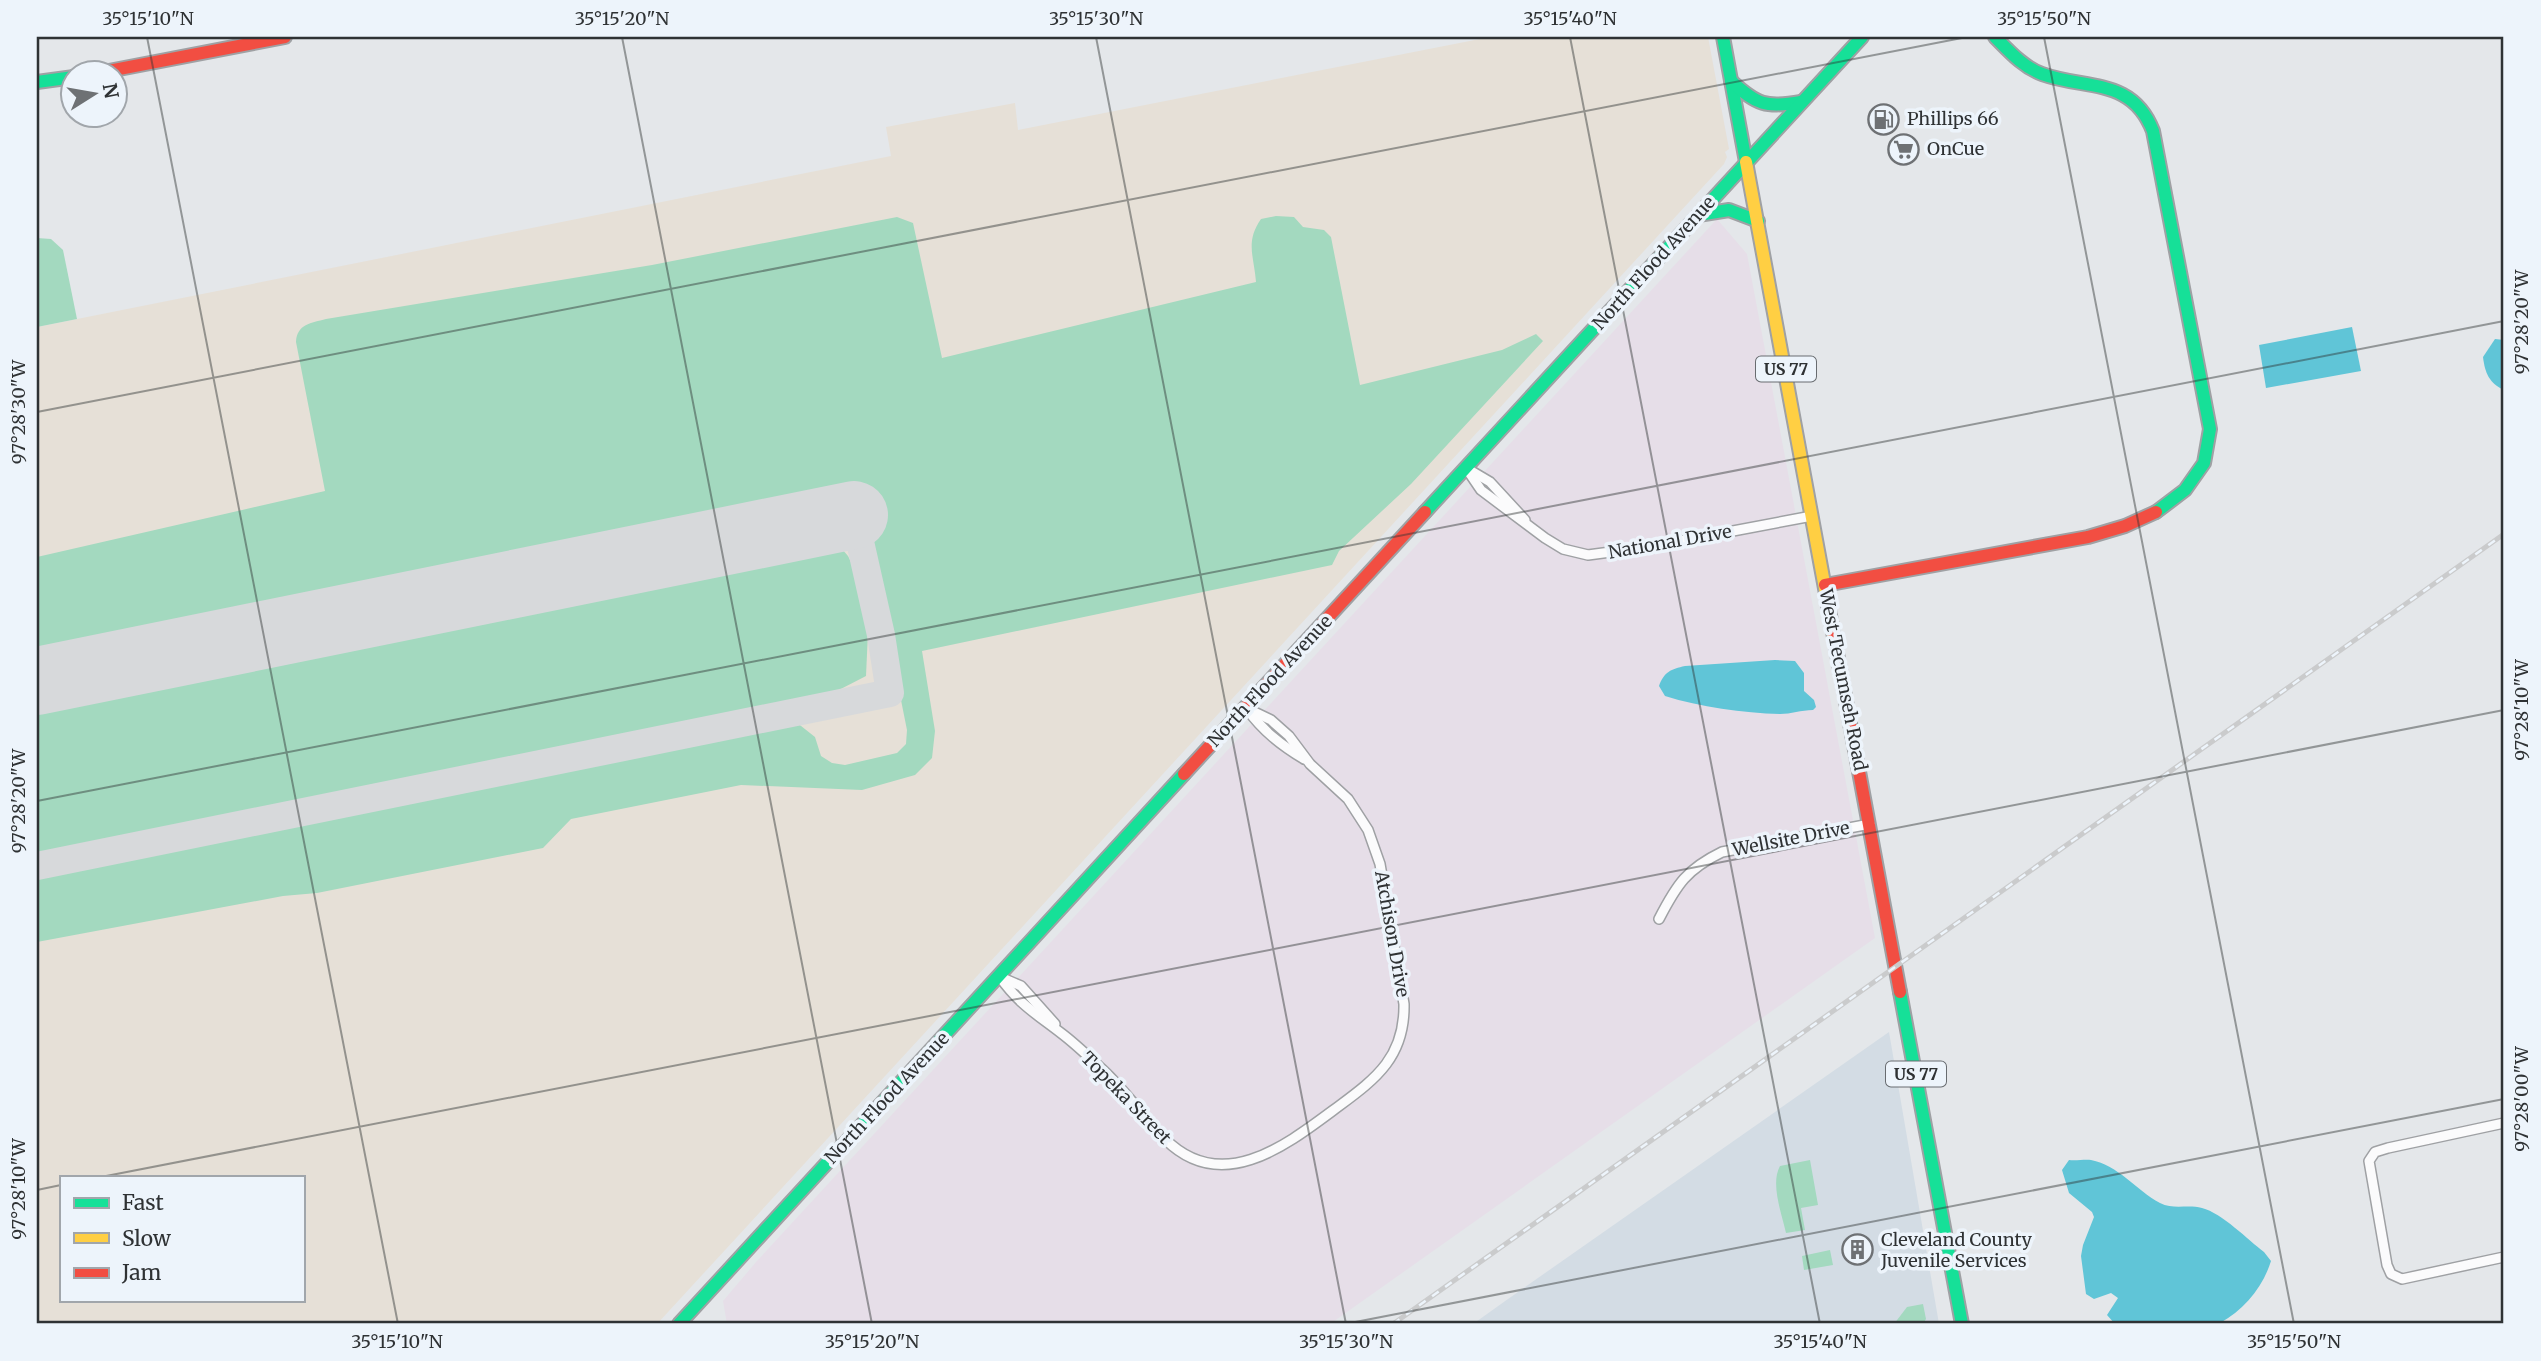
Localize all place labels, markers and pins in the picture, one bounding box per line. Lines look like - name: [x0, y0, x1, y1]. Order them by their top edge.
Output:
- fuel station icon: Phillips 66: [1867, 102, 1901, 136]
- place label: Phillips 66: [1907, 107, 1999, 130]
- supermarket icon: OnCue: [1887, 132, 1921, 166]
- place label: OnCue: [1927, 137, 1984, 160]
- place label: Cleveland County Juvenile Services: [1880, 1228, 2033, 1272]
- building icon: Cleveland County Juvenile Services: [1841, 1233, 1875, 1267]

